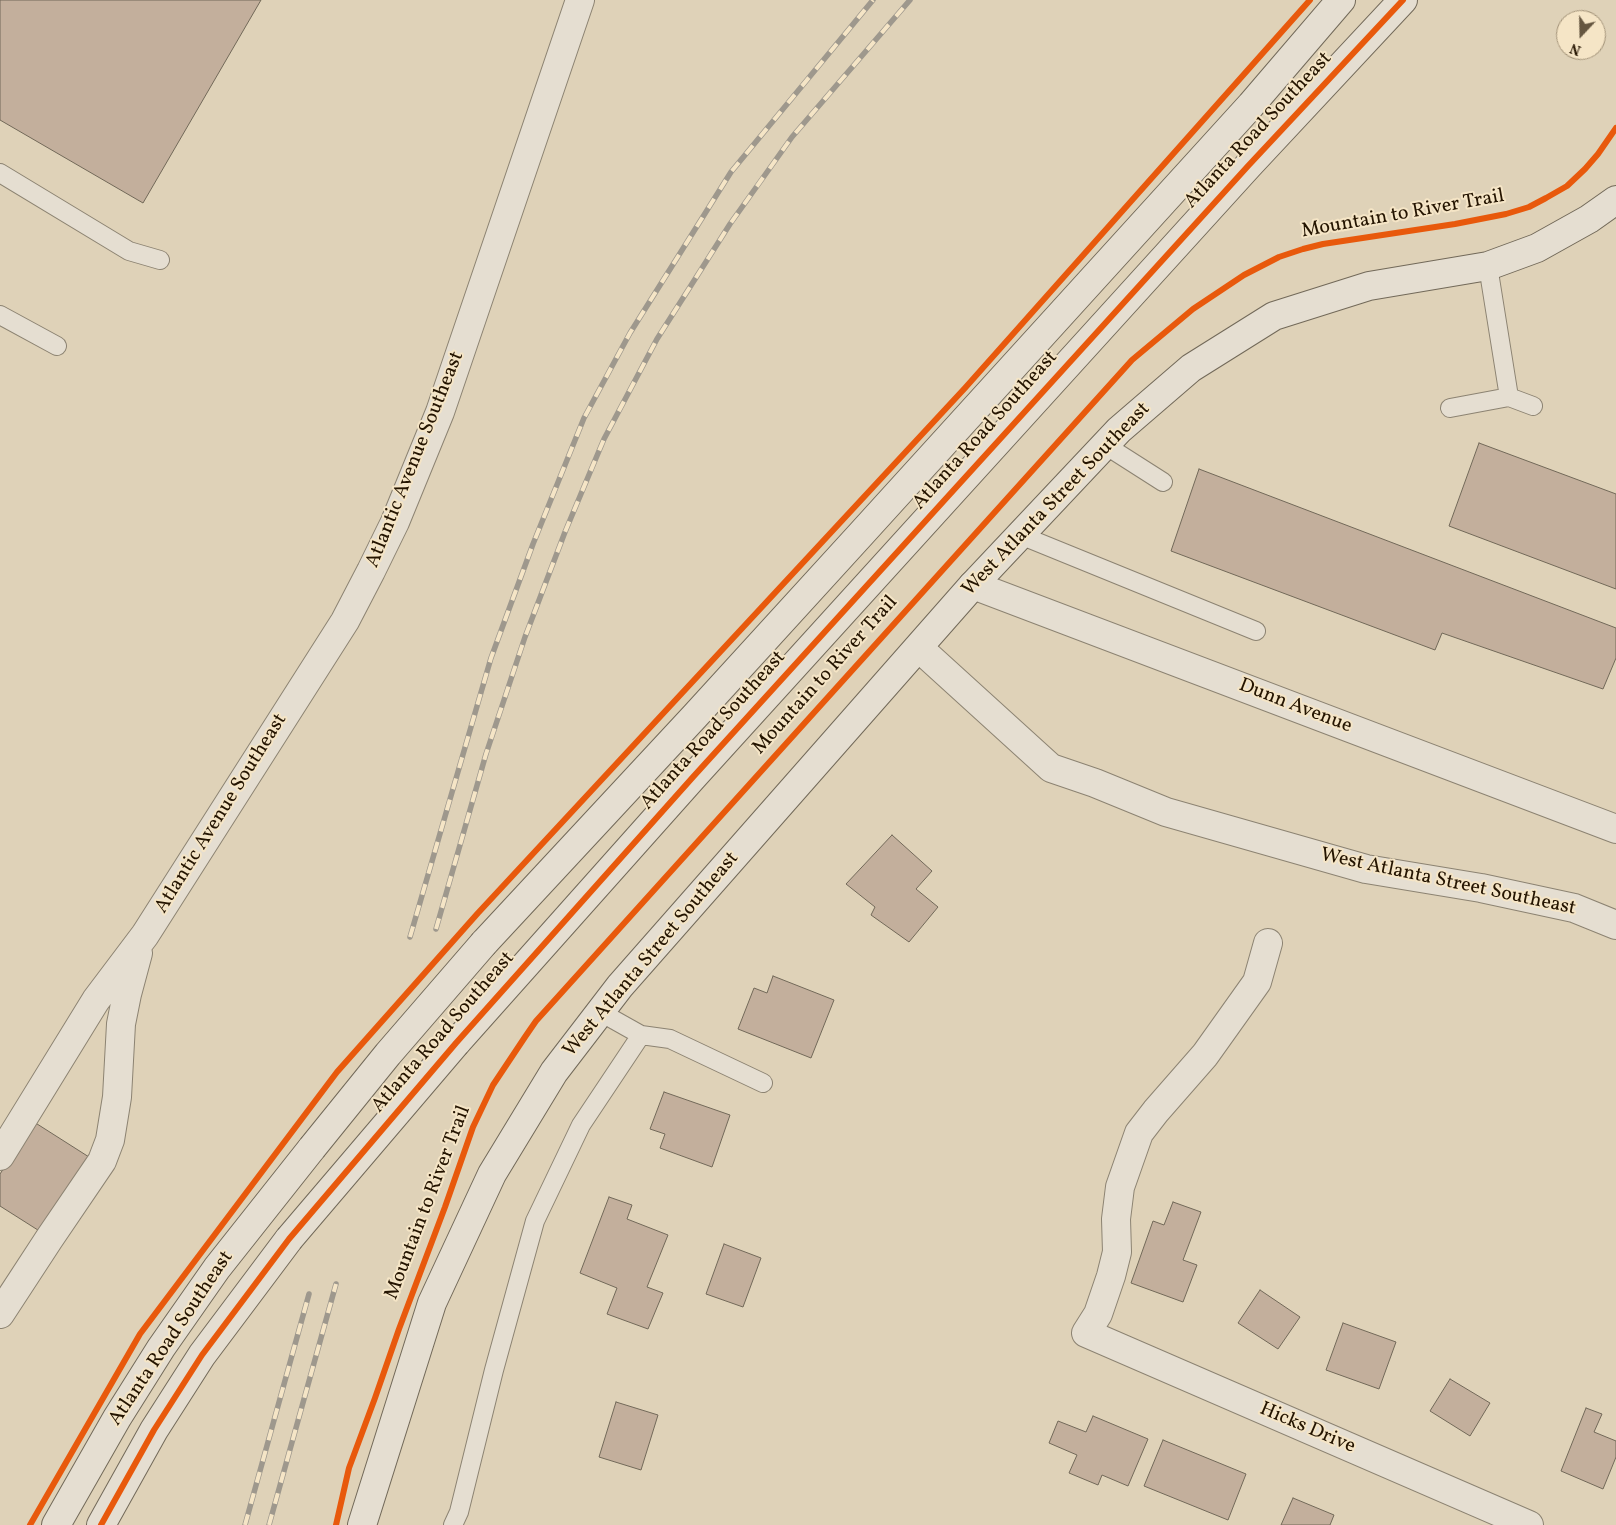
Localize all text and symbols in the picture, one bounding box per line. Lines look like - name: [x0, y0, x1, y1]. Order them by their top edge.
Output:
- north arrow: [1556, 10, 1606, 60]
- text: N: [1568, 38, 1584, 59]
- street label: Atlanta Road Southeast: [1180, 48, 1338, 214]
- street label: Mountain to River Trail: [1300, 185, 1506, 245]
- street label: Atlanta Road Southeast: [908, 347, 1064, 515]
- street label: Atlantic Avenue Southeast: [362, 348, 470, 572]
- street label: West Atlanta Street Southeast: [958, 398, 1156, 602]
- street label: Mountain to River Trail: [748, 592, 904, 760]
- street label: Atlanta Road Southeast: [636, 647, 792, 815]
- street label: Dunn Avenue: [1235, 674, 1355, 740]
- street label: Atlantic Avenue Southeast: [151, 710, 293, 918]
- street label: West Atlanta Street Southeast: [1318, 844, 1578, 922]
- street label: West Atlanta Street Southeast: [559, 848, 745, 1062]
- street label: Atlanta Road Southeast: [367, 947, 521, 1119]
- street label: Mountain to River Trail: [381, 1103, 477, 1303]
- street label: Atlanta Road Southeast: [105, 1247, 239, 1431]
- street label: Hicks Drive: [1255, 1398, 1359, 1460]

